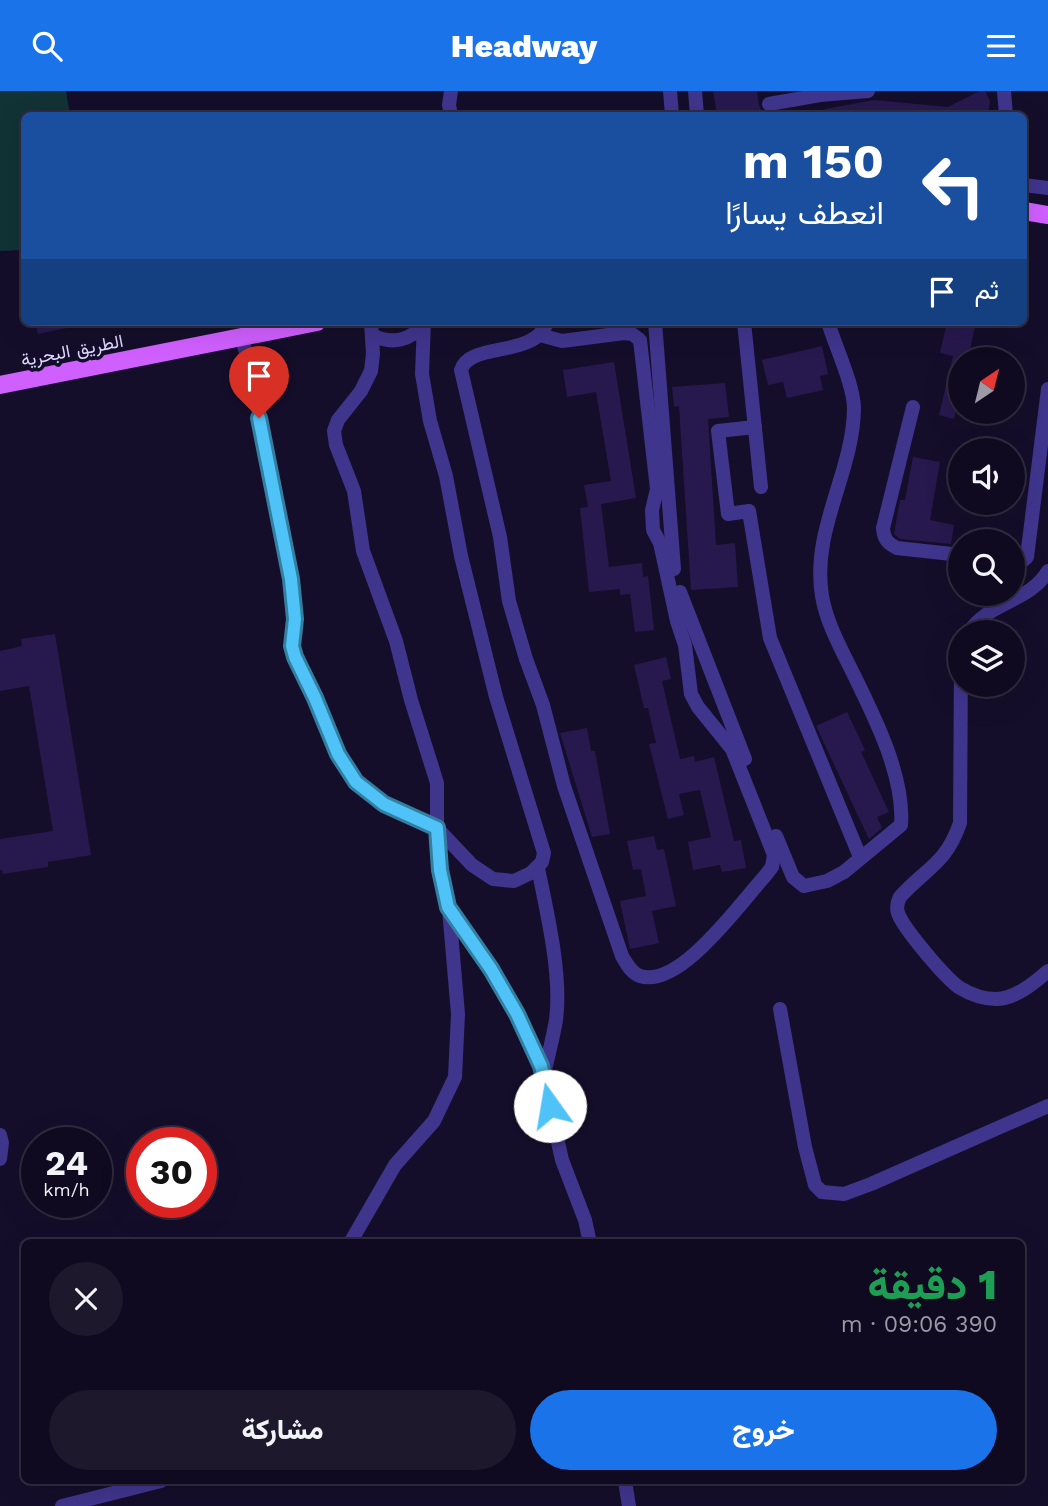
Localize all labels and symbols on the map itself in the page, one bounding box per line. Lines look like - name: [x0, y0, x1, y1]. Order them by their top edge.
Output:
- street label: الطريق البحرية: [19, 330, 125, 371]
- pin: [229, 346, 289, 418]
- north arrow: [948, 347, 1026, 423]
- position arrow: [513, 1069, 587, 1143]
- speed limit sign: 30: [126, 1127, 217, 1218]

